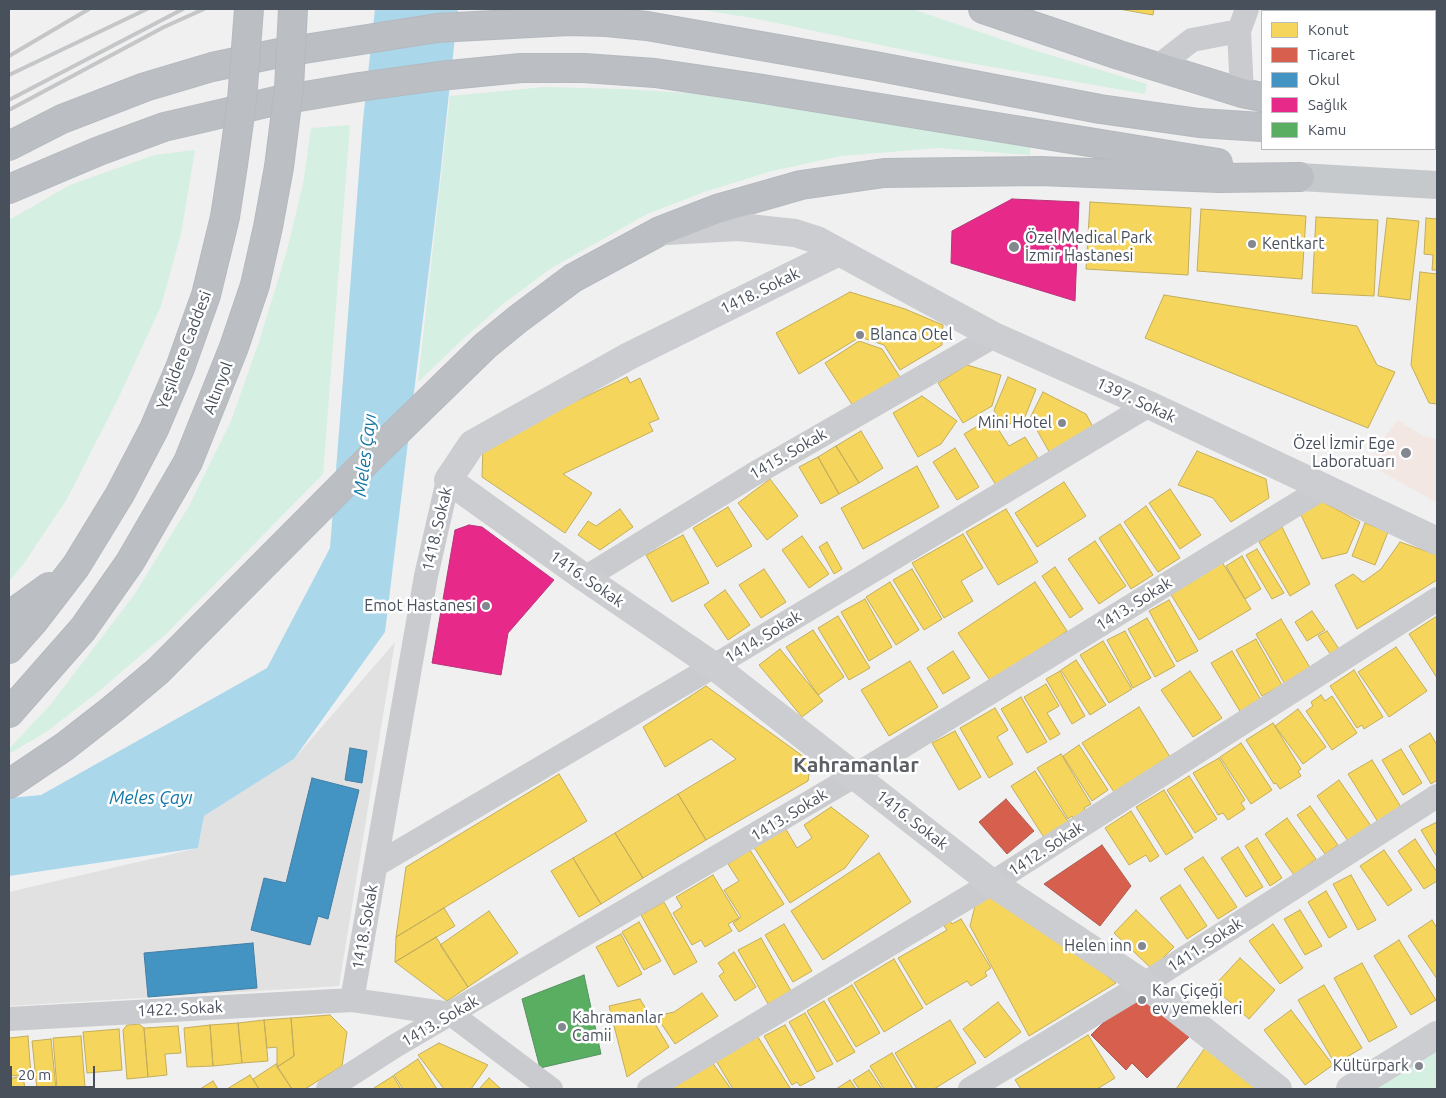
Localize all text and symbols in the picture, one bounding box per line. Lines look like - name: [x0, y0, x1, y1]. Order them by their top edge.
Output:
- legend: [1261, 10, 1436, 150]
- text: Konut: [1308, 21, 1349, 38]
- text: Ticaret: [1308, 46, 1355, 63]
- text: Okul: [1308, 71, 1340, 88]
- text: Sağlık: [1308, 96, 1347, 113]
- text: Kamu: [1308, 121, 1346, 138]
- place label: Özel Medical Park İzmir Hastanesi: [1025, 228, 1153, 266]
- place label: Kentkart: [1262, 234, 1324, 254]
- marker: Kentkart: [1246, 238, 1258, 250]
- marker: Özel Medical Park İzmir Hastanesi: [1007, 240, 1021, 254]
- street label: 1418. Sokak: [717, 264, 803, 318]
- street label: Yeşildere Caddesi: [153, 288, 215, 412]
- place label: Blanca Otel: [870, 325, 953, 345]
- marker: Blanca Otel: [854, 329, 866, 341]
- street label: Altınyol: [199, 359, 237, 417]
- street label: 1397. Sokak: [1093, 373, 1179, 427]
- water label: Meles Çayı: [349, 412, 381, 498]
- place label: Mini Hotel: [978, 413, 1052, 433]
- marker: Mini Hotel: [1056, 417, 1068, 429]
- street label: 1415. Sokak: [746, 424, 830, 484]
- place label: Özel İzmir Ege Laboratuarı: [1293, 434, 1395, 472]
- marker: Özel İzmir Ege Laboratuarı: [1399, 446, 1413, 460]
- street label: 1418. Sokak: [418, 485, 456, 573]
- street label: 1416. Sokak: [546, 547, 628, 611]
- street label: 1413. Sokak: [1093, 573, 1175, 635]
- place label: Emot Hastanesi: [364, 596, 476, 616]
- marker: Emot Hastanesi: [480, 600, 492, 612]
- street label: 1414. Sokak: [721, 607, 805, 667]
- district label: Kahramanlar: [793, 752, 919, 778]
- street label: 1413. Sokak: [747, 785, 831, 845]
- street label: 1416. Sokak: [872, 786, 952, 854]
- water label: Meles Çayı: [109, 787, 193, 809]
- street label: 1412. Sokak: [1005, 818, 1087, 880]
- street label: 1418. Sokak: [348, 883, 382, 971]
- street label: 1411. Sokak: [1164, 914, 1246, 976]
- place label: Helen inn: [1064, 936, 1132, 956]
- marker: Helen inn: [1136, 940, 1148, 952]
- place label: Kar Çiçeği ev yemekleri: [1152, 981, 1243, 1019]
- street label: 1413. Sokak: [398, 991, 482, 1051]
- marker: Kar Çiçeği ev yemekleri: [1136, 994, 1148, 1006]
- street label: 1422. Sokak: [137, 997, 223, 1021]
- place label: Kahramanlar Camii: [572, 1008, 663, 1046]
- marker: Kahramanlar Camii: [556, 1021, 568, 1033]
- scale bar: [12, 1056, 98, 1088]
- place label: Kültürpark: [1333, 1056, 1409, 1076]
- marker: Kültürpark: [1413, 1060, 1425, 1072]
- text: 20 m: [18, 1066, 51, 1083]

